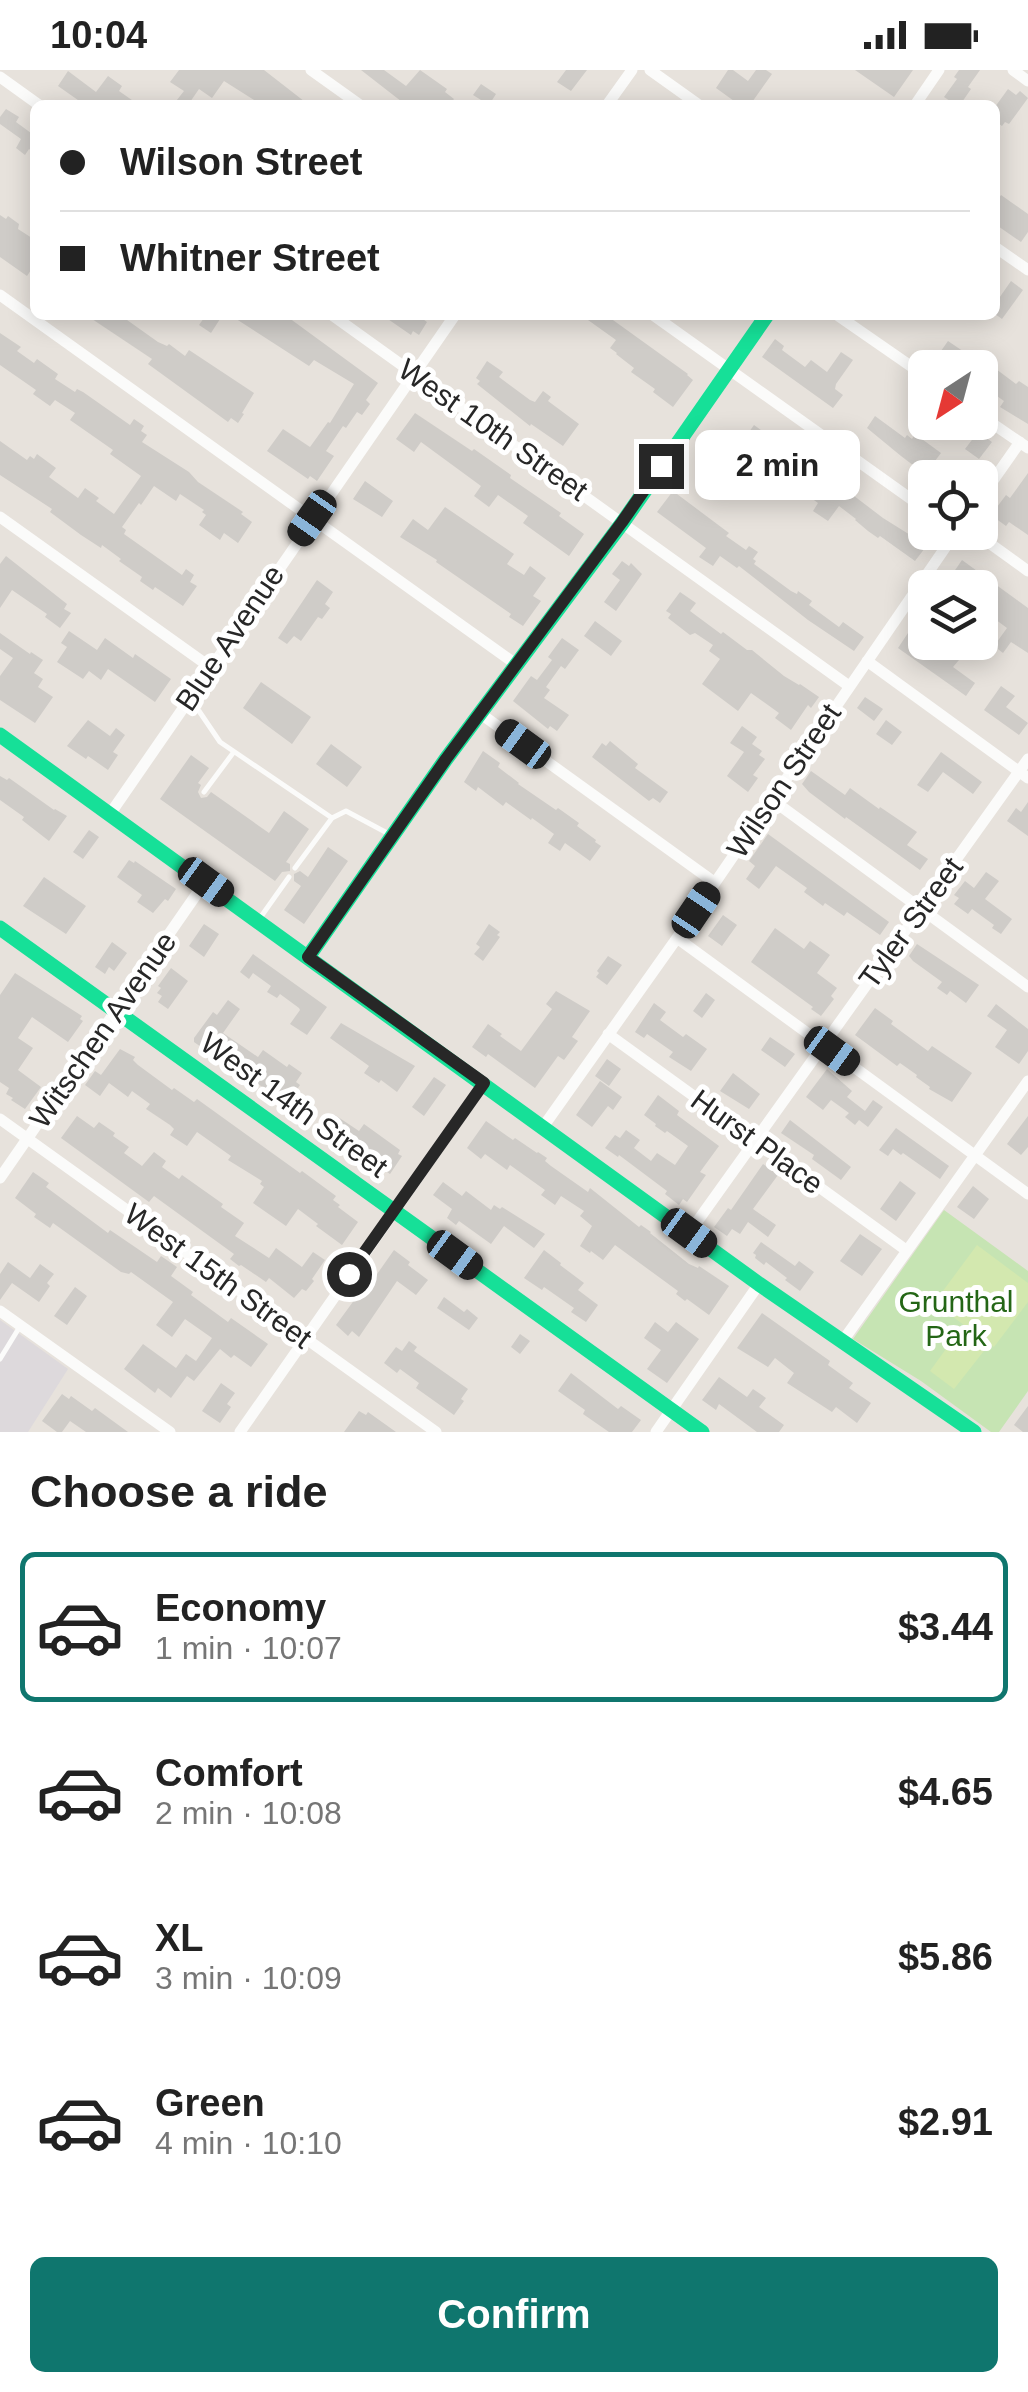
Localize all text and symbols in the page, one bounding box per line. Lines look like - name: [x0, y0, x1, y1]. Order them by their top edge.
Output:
- text: 10:04: [50, 14, 147, 56]
- text: Wilson Street: [120, 141, 362, 183]
- text: Whitner Street: [120, 237, 380, 279]
- north arrow: [908, 350, 998, 440]
- map controls: [908, 350, 998, 660]
- street label: West 10th Street: [393, 352, 595, 507]
- callout: 2 min: [696, 431, 861, 501]
- route end: [639, 444, 684, 489]
- text: 2 min: [736, 447, 819, 483]
- button: locate: [908, 460, 998, 550]
- car: [283, 485, 341, 551]
- street label: Blue Avenue: [169, 559, 290, 717]
- button: layers: [908, 570, 998, 660]
- street label: Wilson Street: [720, 697, 848, 864]
- car: [490, 714, 556, 774]
- street label: Tyler Street: [852, 850, 969, 994]
- car: [173, 852, 239, 912]
- car: [667, 877, 725, 943]
- street label: Witschen Avenue: [23, 926, 182, 1134]
- car: [799, 1021, 865, 1081]
- street label: West 14th Street: [194, 1026, 395, 1184]
- street label: Hurst Place: [685, 1083, 830, 1201]
- street label: West 15th Street: [118, 1197, 319, 1355]
- car: [656, 1203, 722, 1263]
- car: [422, 1225, 488, 1285]
- route start: [327, 1252, 372, 1297]
- park label: Grunthal Park: [898, 1285, 1014, 1352]
- text: Choose a ride: [30, 1466, 328, 1517]
- icon: car: [35, 1582, 125, 1672]
- text: Economy: [155, 1587, 326, 1629]
- text: $3.44: [898, 1606, 993, 1648]
- text: 1 min · 10:07: [155, 1630, 342, 1666]
- icon: car: [35, 1747, 125, 1837]
- text: Comfort: [155, 1752, 303, 1794]
- text: $4.65: [898, 1771, 993, 1813]
- text: 2 min · 10:08: [155, 1795, 342, 1831]
- icon: car: [35, 1912, 125, 2002]
- text: XL: [155, 1917, 204, 1959]
- text: $5.86: [898, 1936, 993, 1978]
- text: 3 min · 10:09: [155, 1960, 342, 1996]
- icon: car: [35, 2077, 125, 2167]
- text: Green: [155, 2082, 265, 2124]
- text: $2.91: [898, 2101, 993, 2143]
- text: 4 min · 10:10: [155, 2125, 342, 2161]
- button: Confirm: [30, 2257, 998, 2372]

